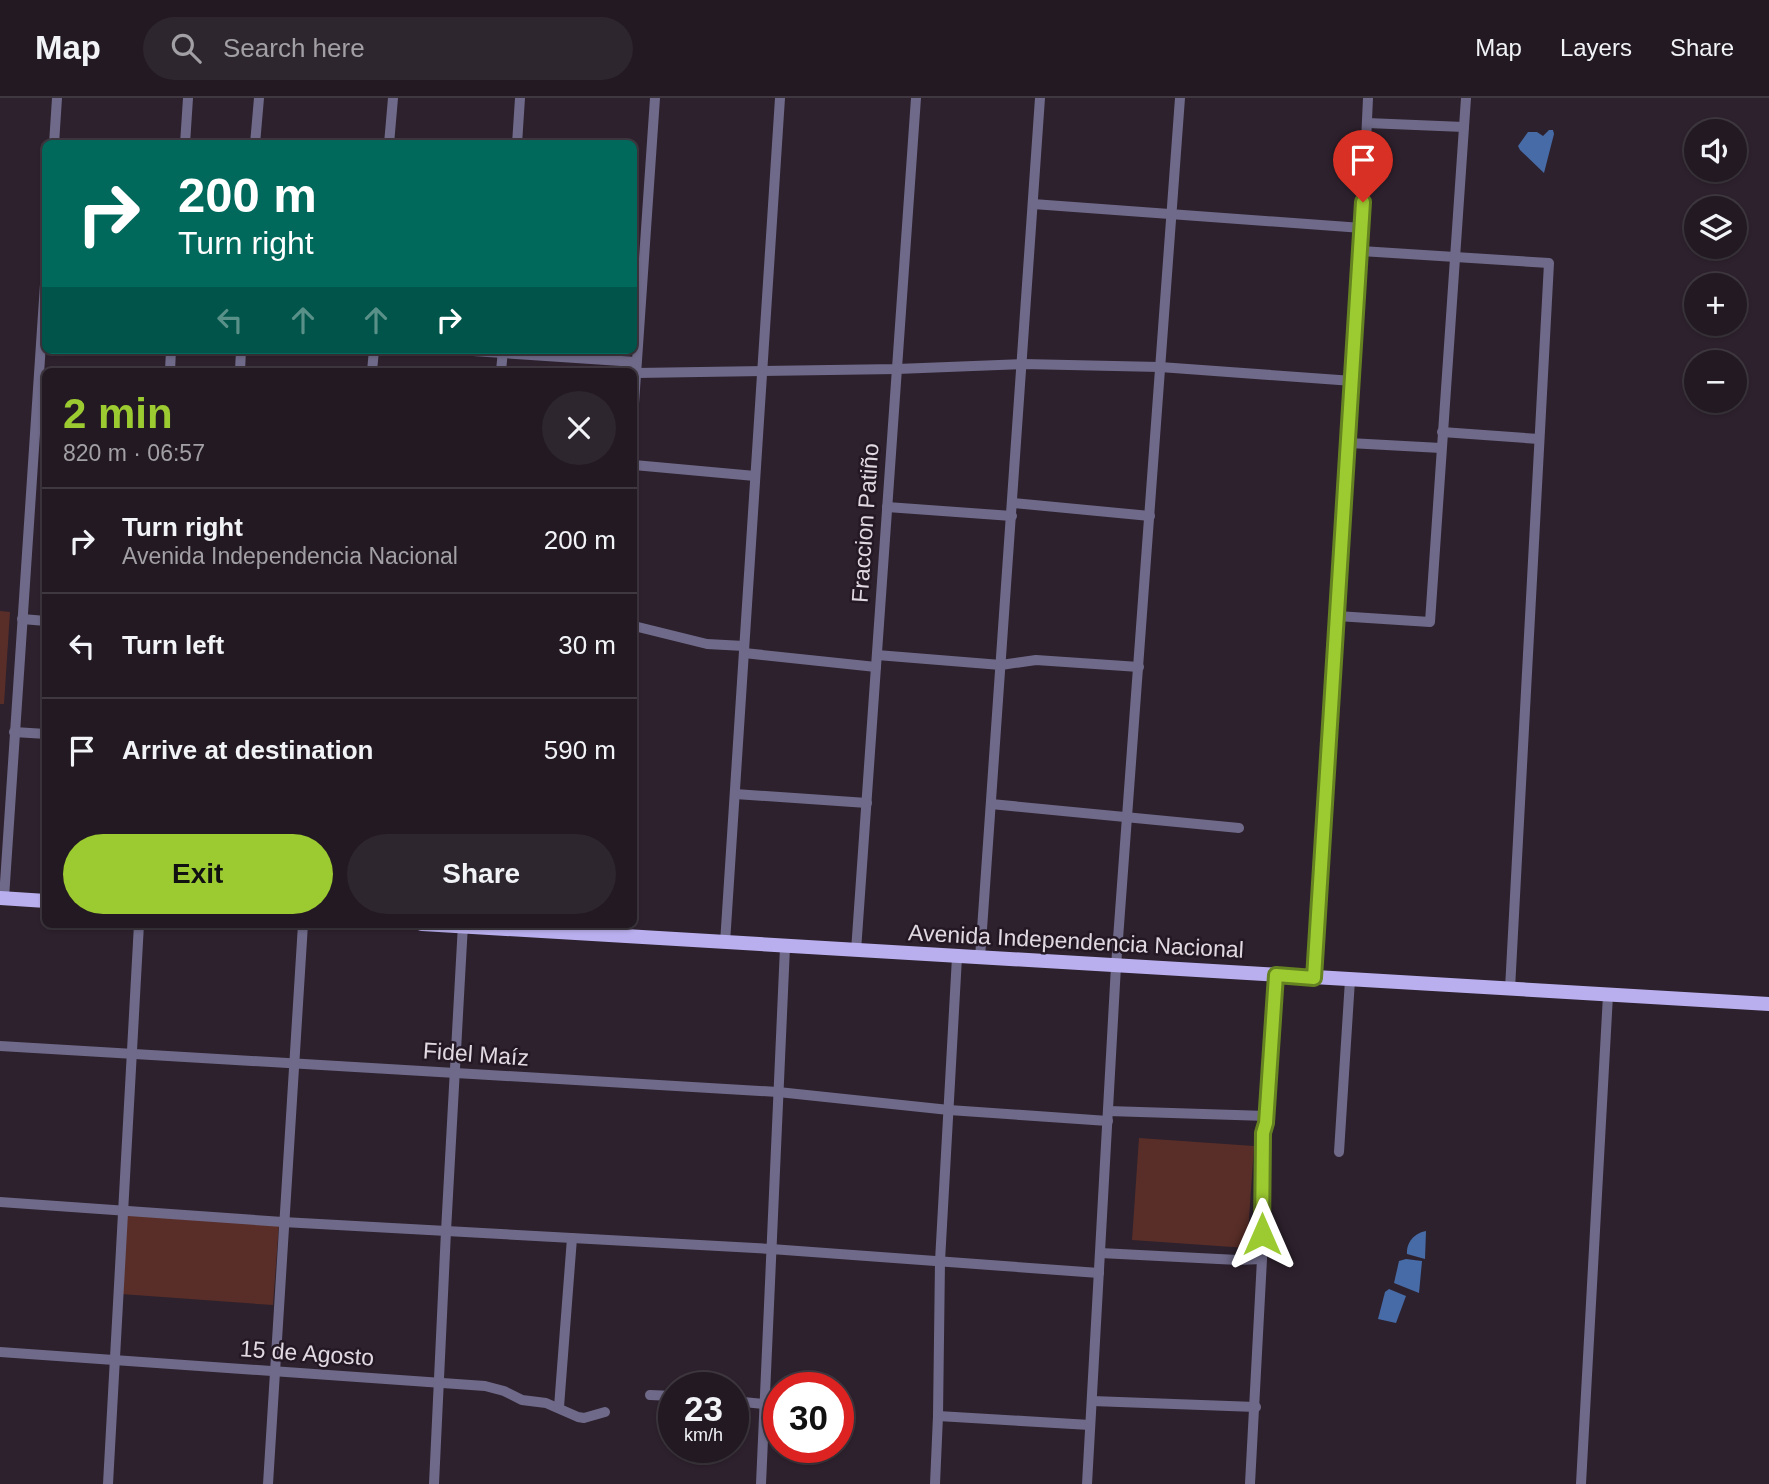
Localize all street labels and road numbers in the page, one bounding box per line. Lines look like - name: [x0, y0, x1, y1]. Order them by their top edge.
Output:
- street label: Fraccion Patiño: [846, 442, 884, 604]
- street label: Avenida Independencia Nacional: [908, 919, 1244, 963]
- street label: Fidel Maíz: [422, 1037, 530, 1071]
- street label: 15 de Agosto: [239, 1335, 375, 1371]

